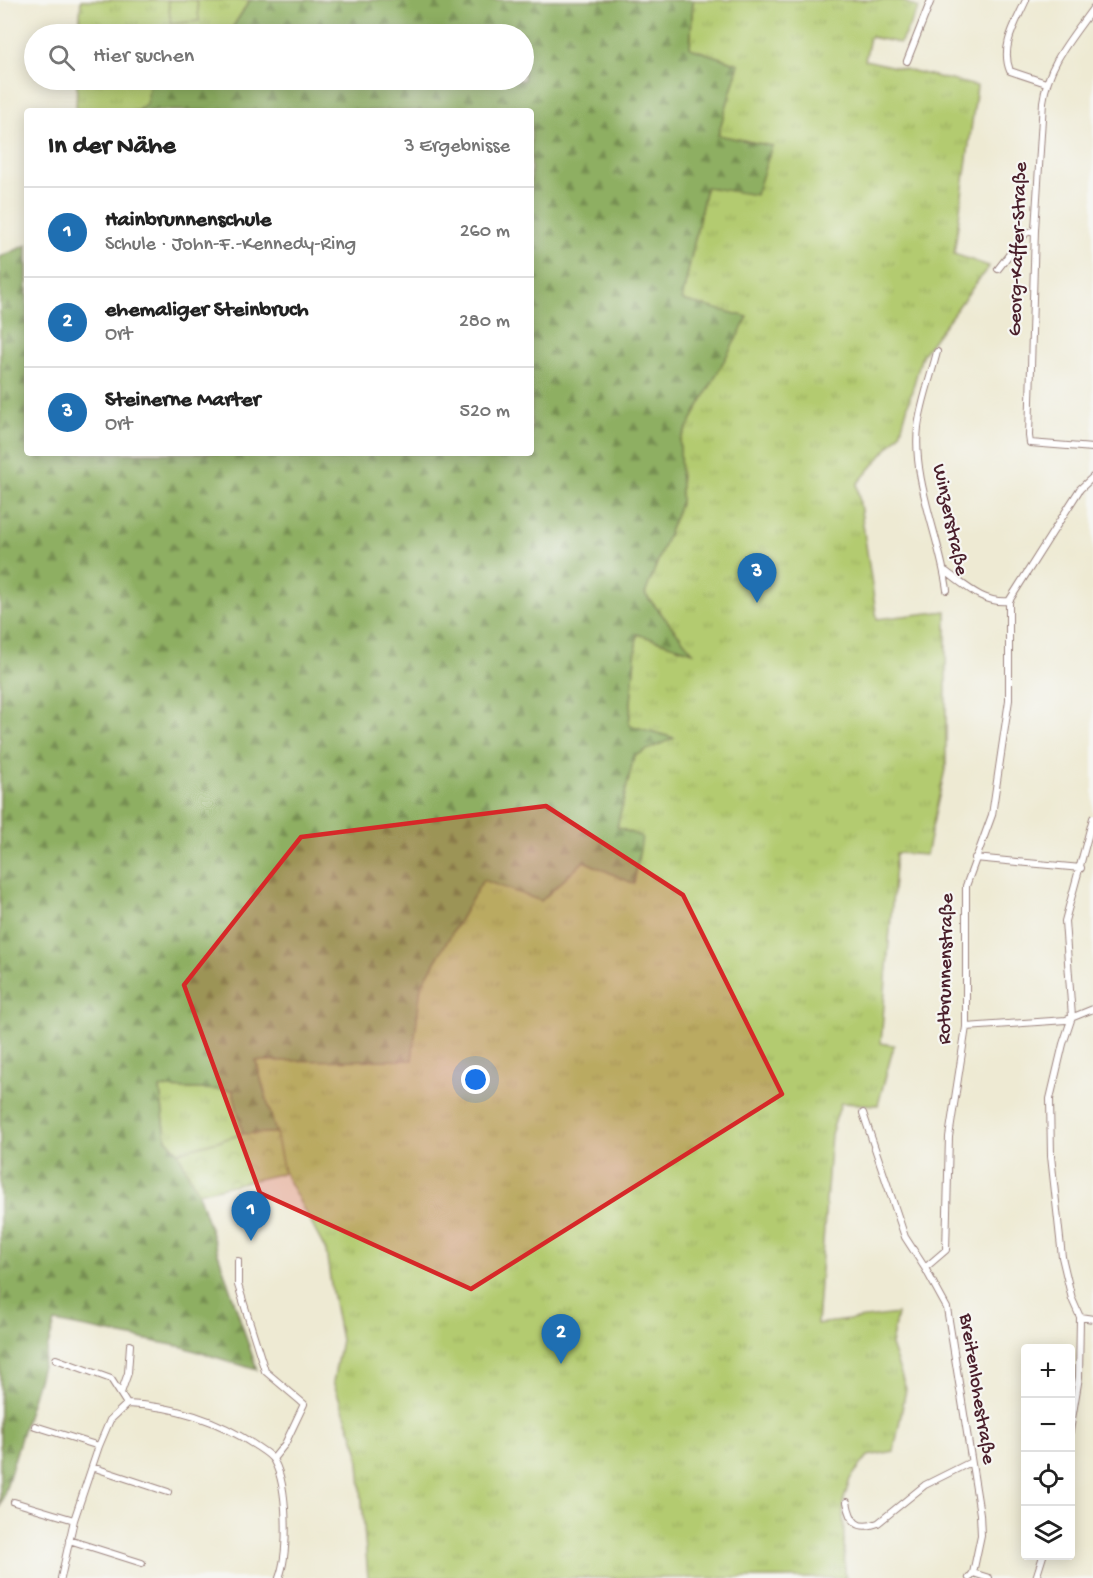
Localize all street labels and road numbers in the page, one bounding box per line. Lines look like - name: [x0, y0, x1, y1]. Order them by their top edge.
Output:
- street label: Georg-Kaffer-Straße: [1004, 161, 1034, 336]
- street label: Winzerstraße: [926, 462, 972, 578]
- street label: Rotbrunnenstraße: [934, 893, 960, 1045]
- street label: Breitenlohestraße: [953, 1311, 999, 1467]

